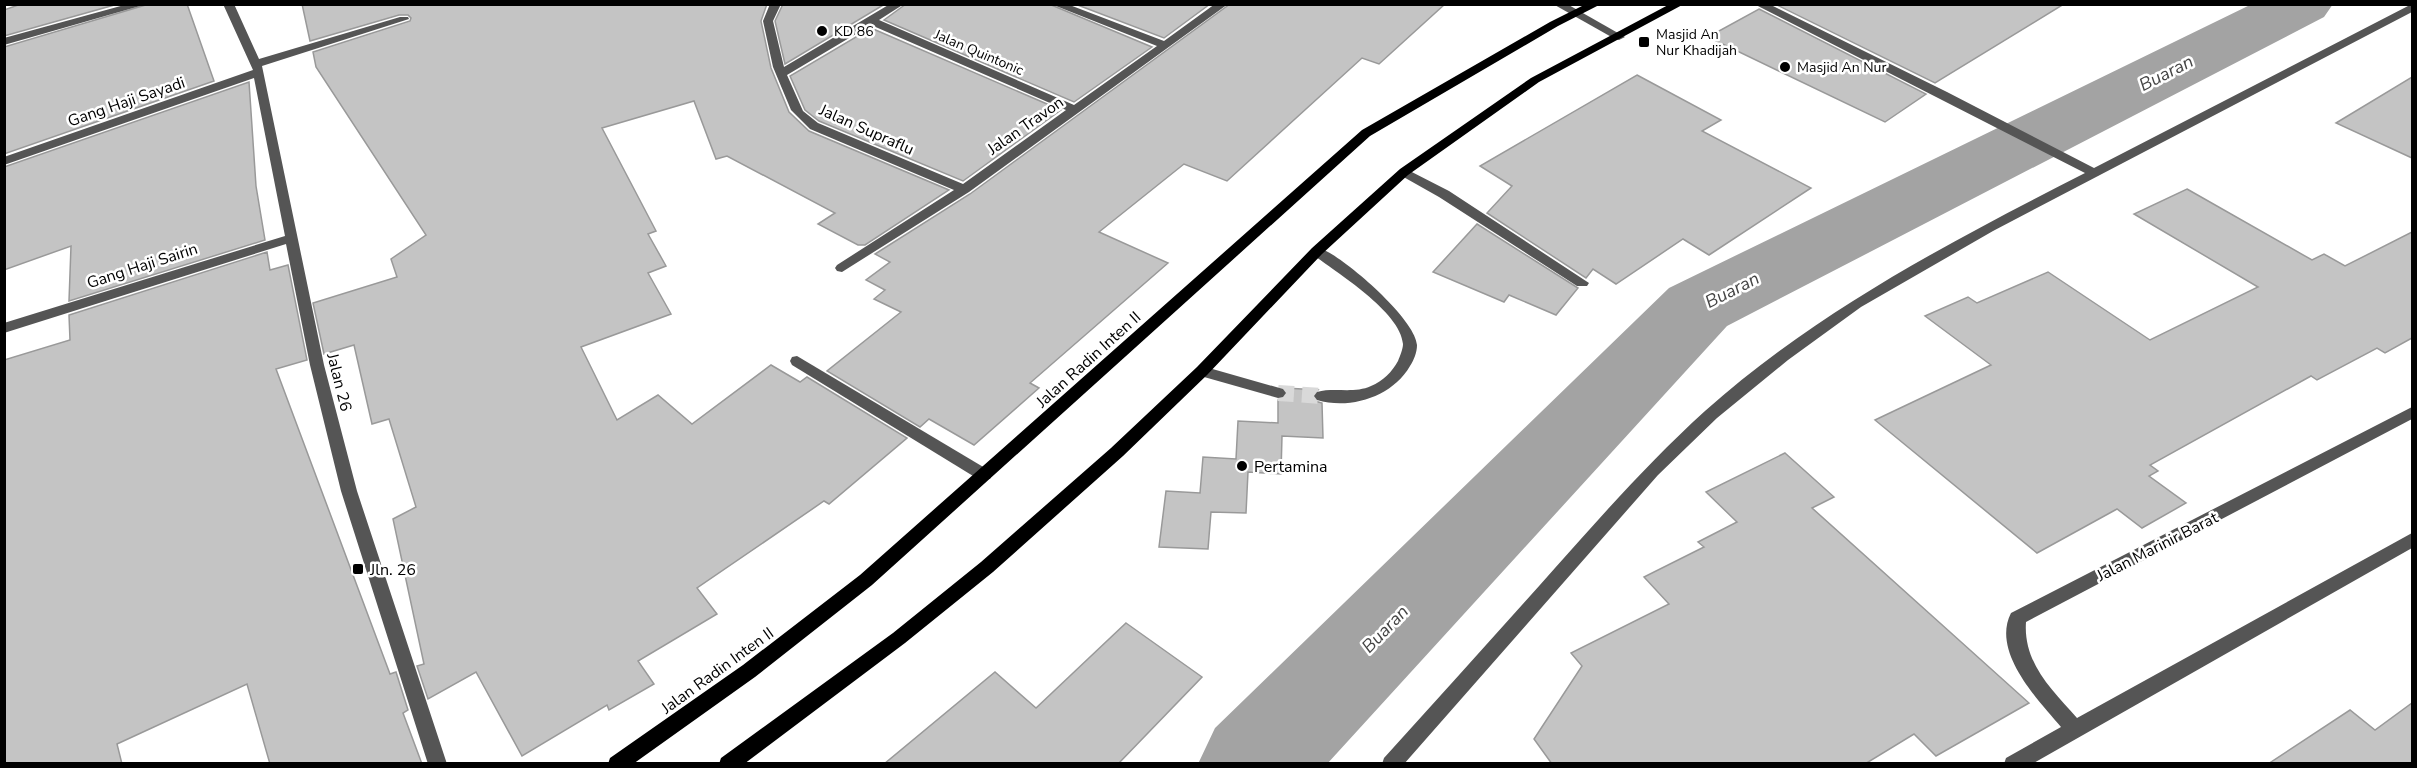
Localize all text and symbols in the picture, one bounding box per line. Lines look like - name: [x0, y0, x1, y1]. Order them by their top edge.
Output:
- place label: KD 86: [834, 22, 874, 41]
- marker: KD 86: [815, 24, 829, 38]
- street label: Jalan Quintonic: [930, 25, 1027, 80]
- place label: Masjid An Nur Khadijah: [1656, 25, 1737, 60]
- marker: Masjid An Nur Khadijah: [1637, 35, 1651, 49]
- water label: Buaran: [2135, 49, 2197, 97]
- place label: Masjid An Nur: [1797, 58, 1886, 77]
- marker: Masjid An Nur: [1778, 60, 1792, 74]
- street label: Gang Haji Sayadi: [65, 72, 188, 132]
- street label: Jalan Travon: [982, 91, 1068, 161]
- street label: Jalan Supraflu: [815, 99, 917, 161]
- street label: Gang Haji Sairin: [84, 238, 201, 294]
- water label: Buaran: [1701, 266, 1763, 314]
- street label: Jalan Radin Inten II: [1031, 307, 1146, 413]
- street label: Jalan 26: [321, 350, 357, 414]
- place label: Pertamina: [1254, 456, 1328, 478]
- marker: Pertamina: [1235, 459, 1249, 473]
- street label: Jalan Marinir Barat: [2092, 507, 2222, 587]
- place label: Jln. 26: [369, 559, 416, 581]
- marker: Jln. 26: [351, 562, 365, 576]
- water label: Buaran: [1356, 600, 1414, 658]
- street label: Jalan Radin Inten II: [656, 623, 778, 720]

